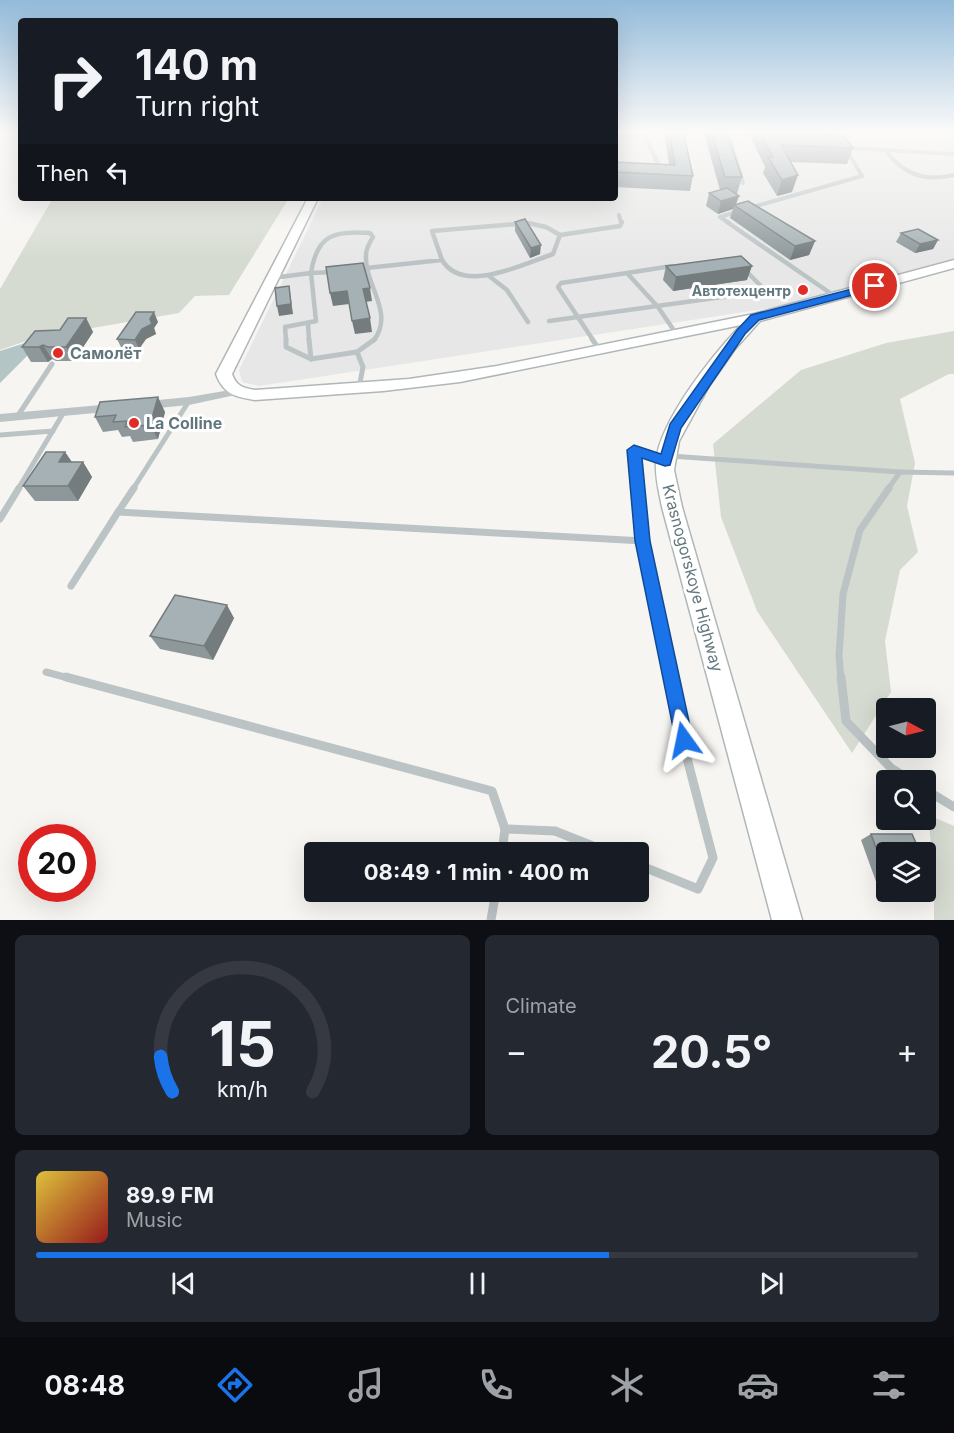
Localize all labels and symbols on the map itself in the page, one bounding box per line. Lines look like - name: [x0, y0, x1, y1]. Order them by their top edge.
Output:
- pin: [849, 260, 900, 311]
- place label: Автотехцентр: [692, 282, 791, 299]
- marker: Автотехцентр: [796, 283, 810, 297]
- place label: Самолёт: [70, 343, 141, 363]
- marker: Самолёт: [51, 346, 65, 360]
- place label: La Colline: [146, 413, 222, 433]
- marker: La Colline: [127, 416, 141, 430]
- street label: Krasnogorskoye Highway: [658, 482, 728, 674]
- north arrow: [876, 698, 936, 758]
- position arrow: [652, 708, 716, 772]
- speed limit sign: 20: [18, 824, 96, 902]

